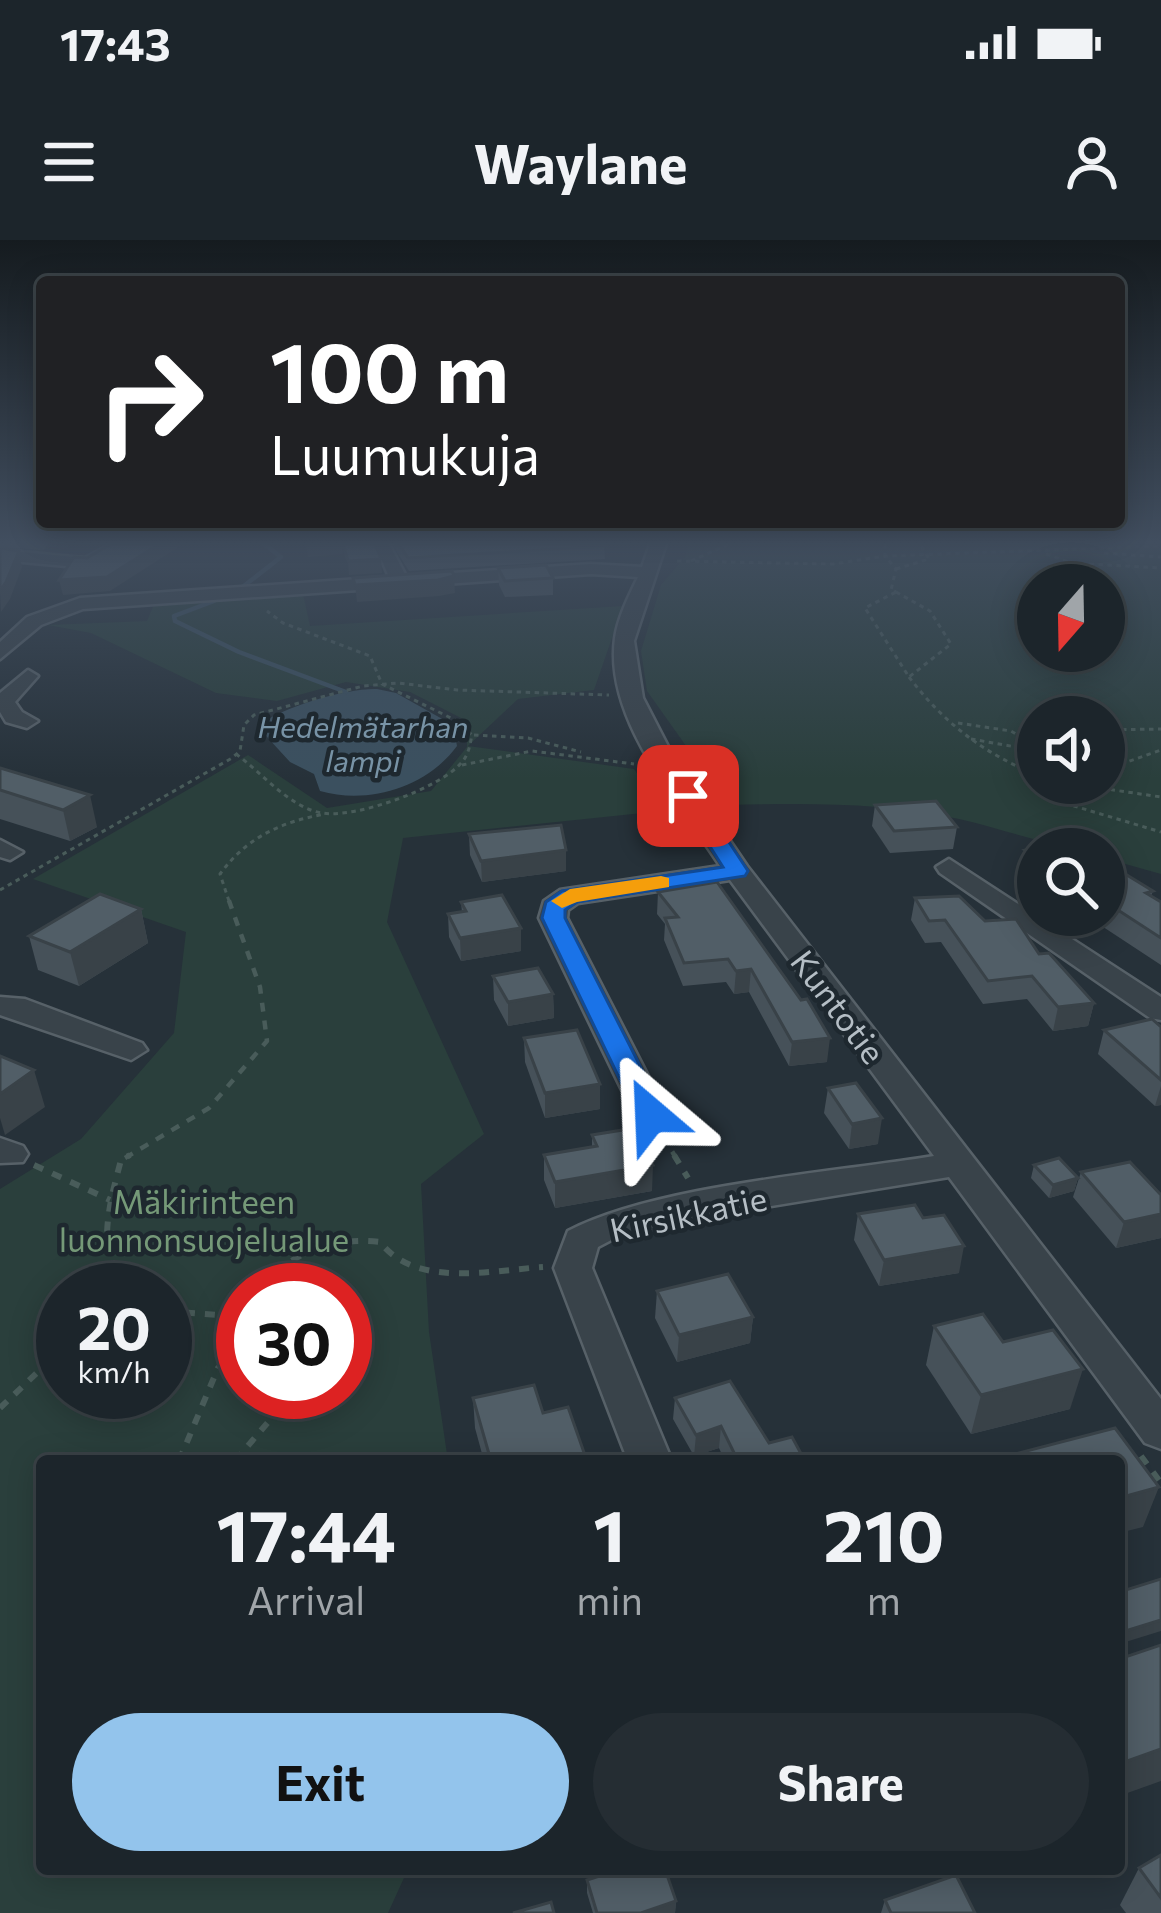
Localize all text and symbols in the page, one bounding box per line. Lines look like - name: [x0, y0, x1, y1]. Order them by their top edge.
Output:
- text: 17:43: [60, 15, 171, 70]
- icon: menu: [36, 129, 102, 195]
- text: Waylane: [474, 129, 687, 195]
- icon: person: [1059, 129, 1125, 195]
- text: 100 m: [270, 318, 509, 420]
- icon: right: [72, 324, 228, 480]
- text: Luumukuja: [270, 420, 540, 486]
- north arrow: [1017, 564, 1125, 672]
- map controls: [1017, 564, 1125, 936]
- button: sound: [1017, 696, 1125, 804]
- water label: Hedelmätarhan lampi: [258, 707, 468, 778]
- pin: [637, 745, 739, 847]
- icon: arrive: [655, 763, 721, 829]
- button: search: [1017, 828, 1125, 936]
- street label: Kuntotie: [783, 941, 895, 1071]
- position arrow: [588, 1052, 714, 1178]
- street label: Kirsikkatie: [606, 1176, 770, 1250]
- park label: Mäkirinteen luonnonsuojelualue: [59, 1180, 349, 1259]
- speed limit sign: 30: [216, 1263, 372, 1419]
- text: 20: [77, 1289, 151, 1362]
- text: km/h: [78, 1352, 150, 1389]
- text: 17:44: [216, 1489, 396, 1577]
- text: 1: [593, 1489, 626, 1577]
- text: 210: [823, 1489, 945, 1577]
- text: Arrival: [247, 1575, 365, 1623]
- text: min: [576, 1575, 643, 1623]
- text: m: [867, 1575, 901, 1623]
- button: Exit: [72, 1713, 569, 1851]
- button: Share: [593, 1713, 1089, 1851]

